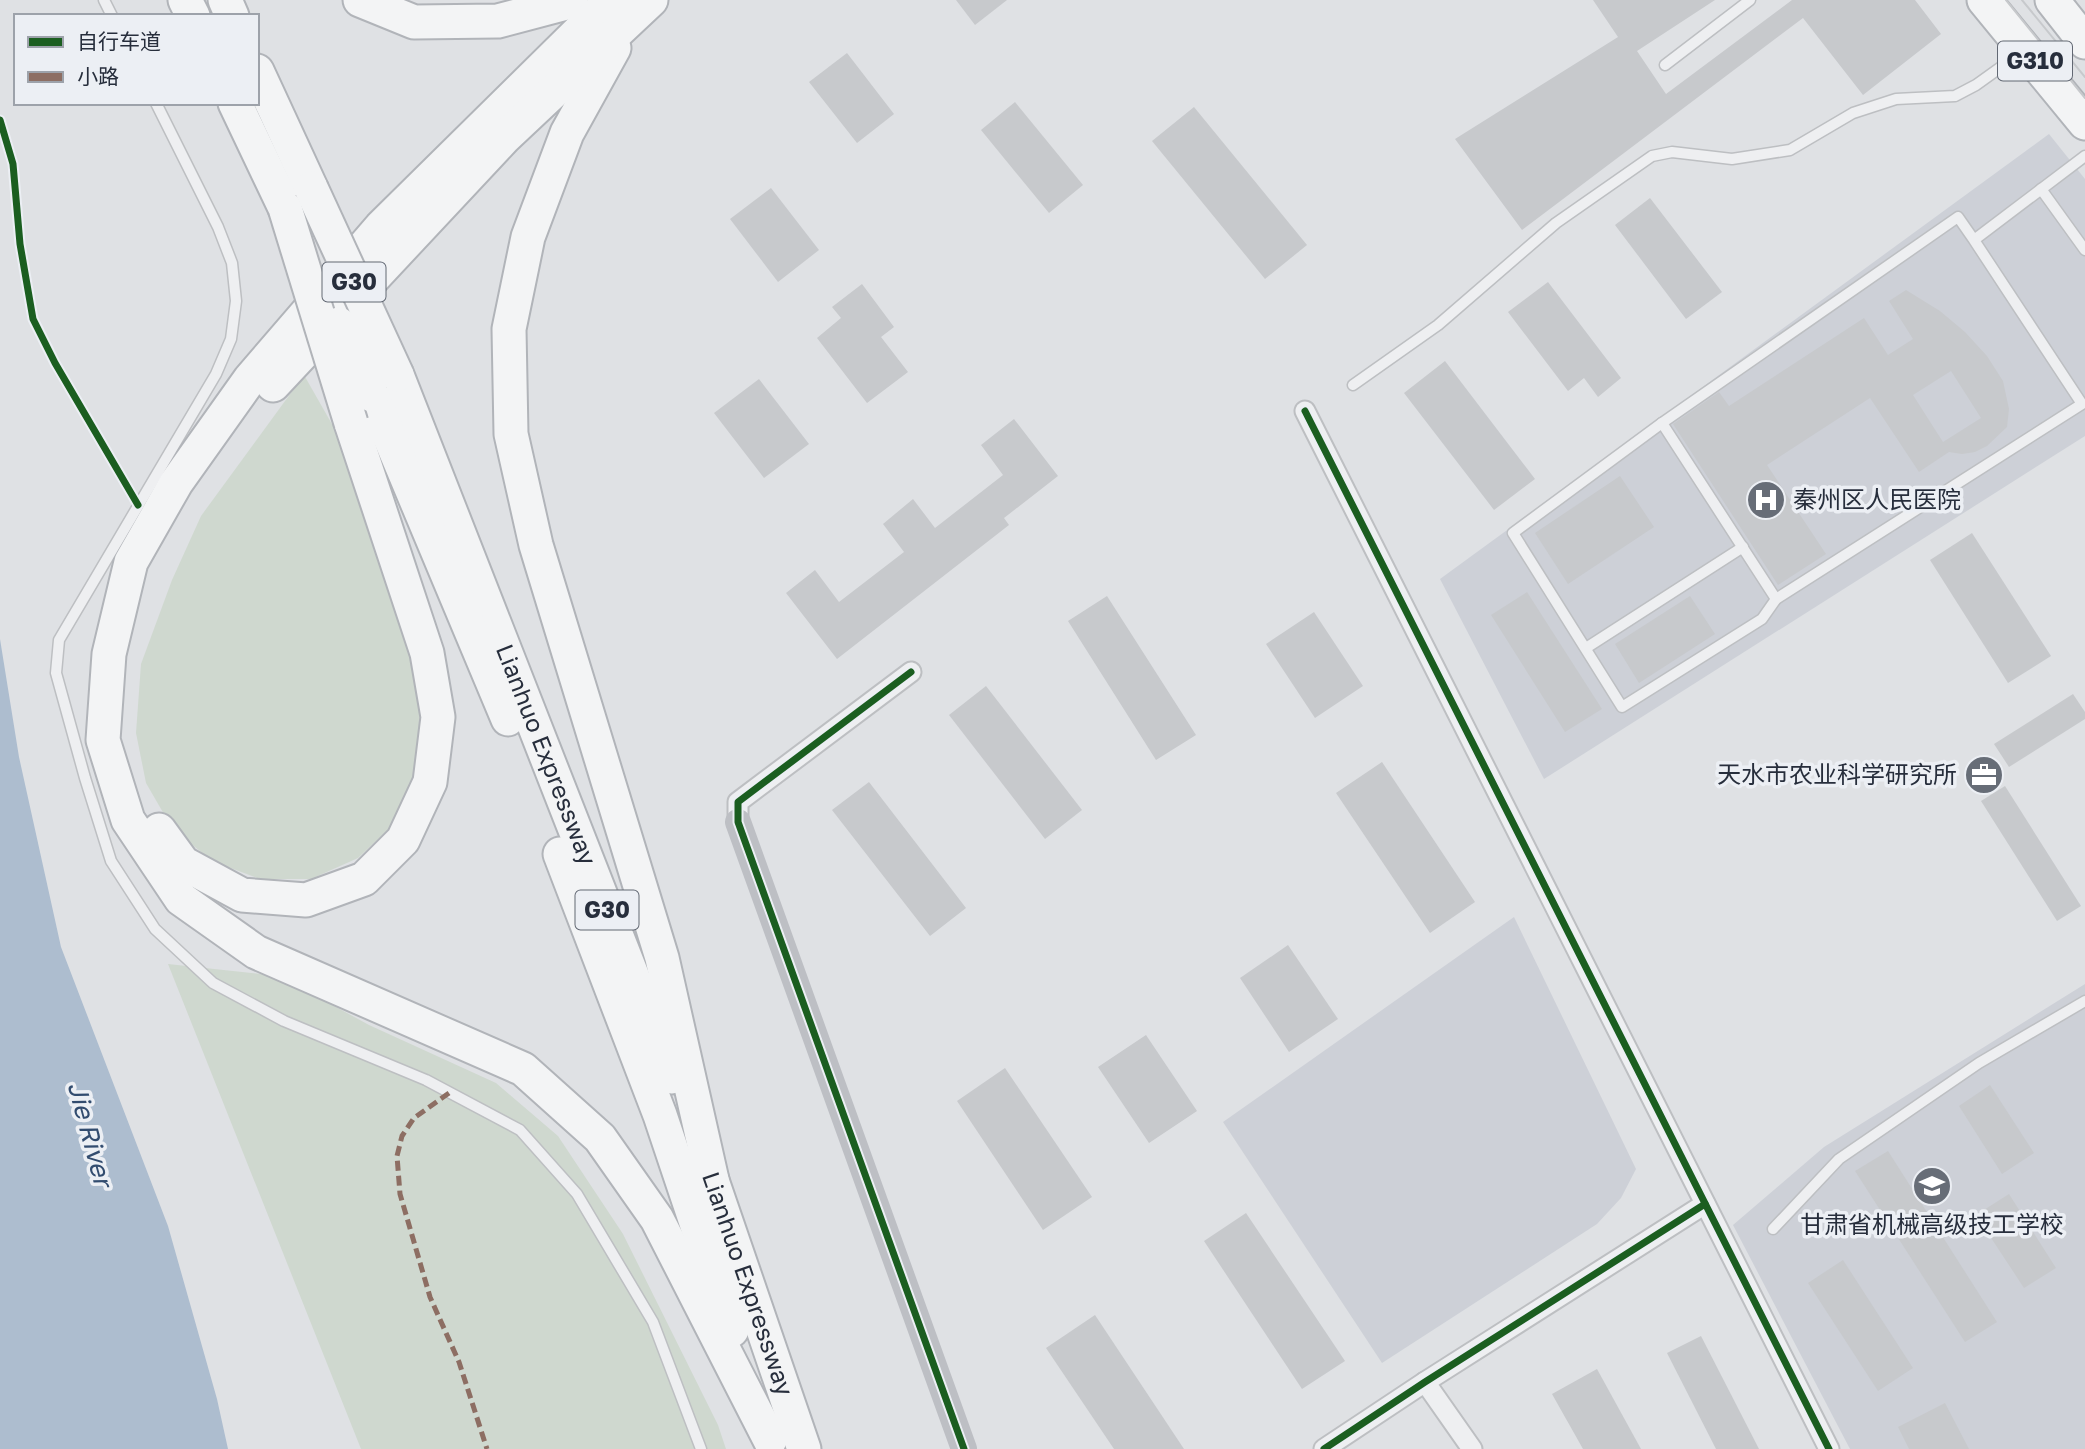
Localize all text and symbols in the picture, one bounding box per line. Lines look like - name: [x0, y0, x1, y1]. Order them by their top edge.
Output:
- legend: [14, 14, 259, 105]
- text: 自行车道: [77, 28, 161, 54]
- road number: G310: [1998, 41, 2072, 80]
- text: 小路: [77, 63, 119, 89]
- road number: G30: [322, 262, 386, 302]
- hospital icon: 秦州区人民医院: [1745, 479, 1787, 521]
- place label: 秦州区人民医院: [1793, 484, 1961, 513]
- street label: Lianhuo Expressway: [491, 640, 604, 869]
- office icon: 天水市农业科学研究所: [1963, 754, 2005, 796]
- place label: 天水市农业科学研究所: [1717, 759, 1957, 788]
- road number: G30: [576, 890, 638, 930]
- water label: Jie River: [62, 1078, 120, 1193]
- school or university icon: 甘肃省机械高级技工学校: [1911, 1165, 1953, 1207]
- street label: Lianhuo Expressway: [697, 1168, 801, 1399]
- place label: 甘肃省机械高级技工学校: [1800, 1209, 2064, 1238]

